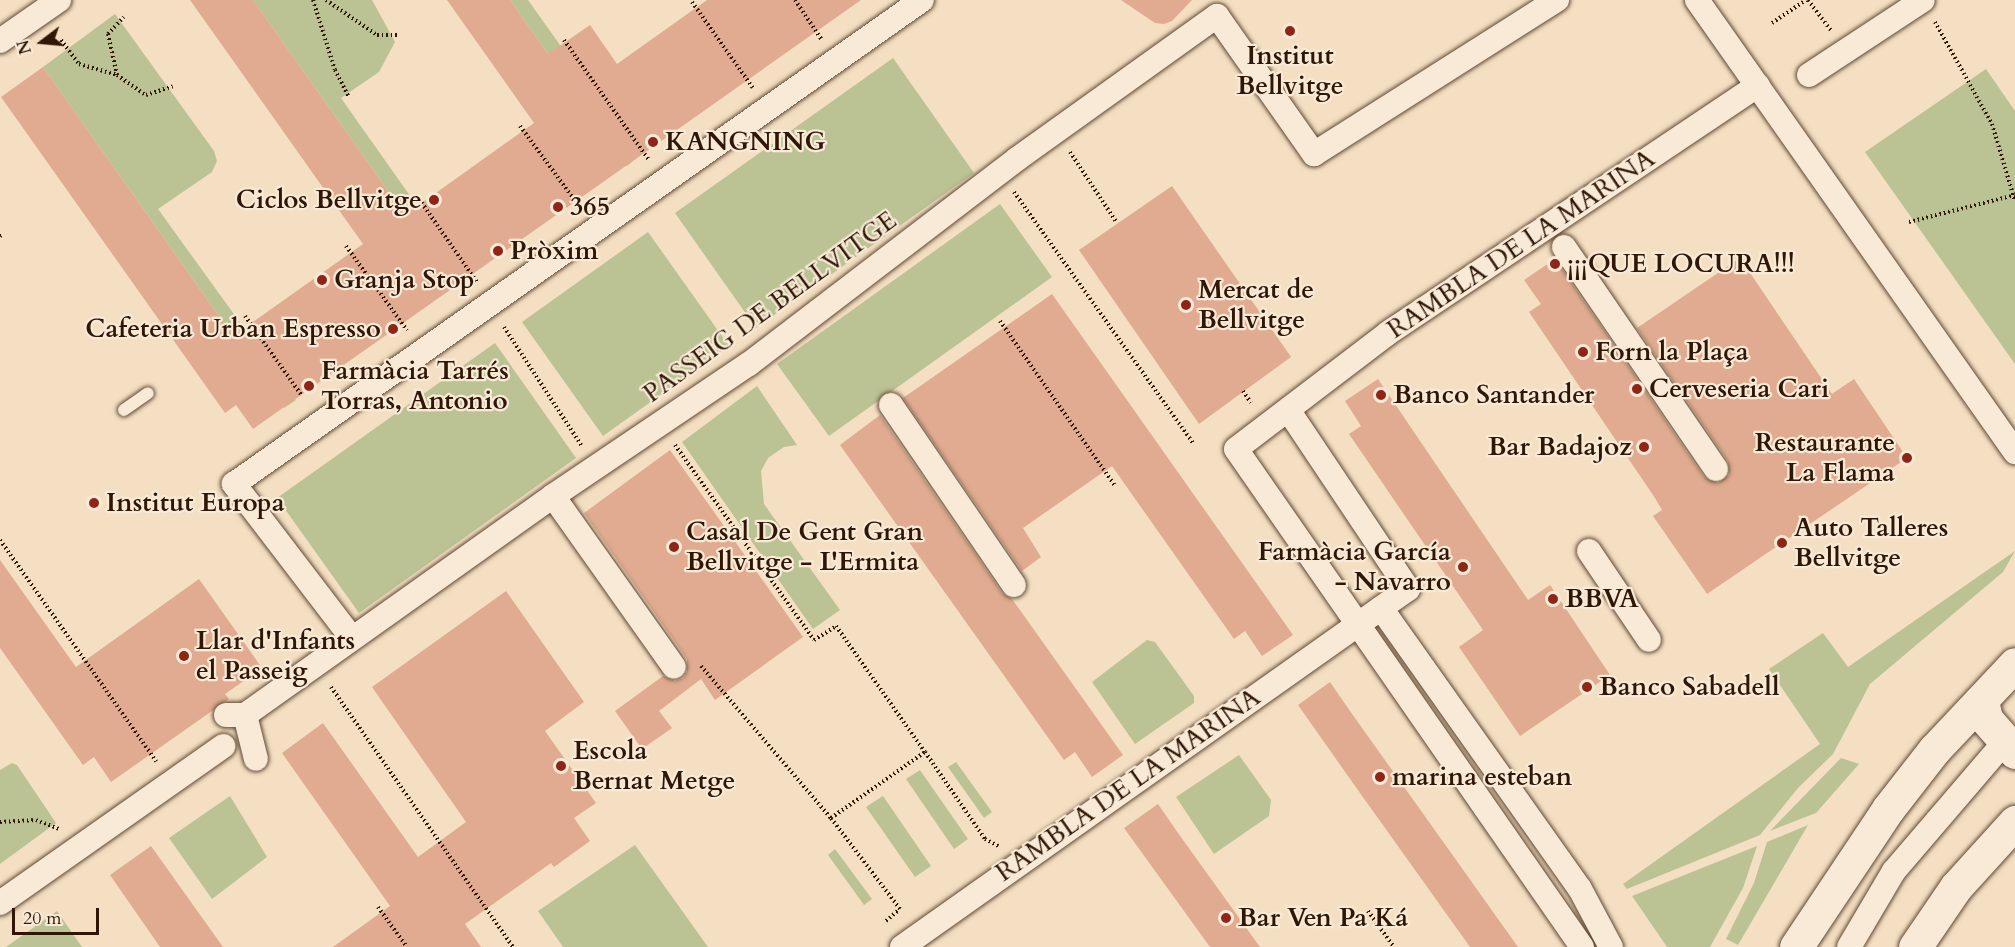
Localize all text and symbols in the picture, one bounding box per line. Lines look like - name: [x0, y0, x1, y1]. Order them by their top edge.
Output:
- north arrow: [12, 12, 72, 72]
- marker: Institut Bellvitge: [1283, 24, 1297, 38]
- text: N: [12, 37, 37, 57]
- place label: Institut Bellvitge: [1236, 40, 1344, 101]
- place label: KANGNING: [665, 126, 826, 158]
- marker: KANGNING: [646, 135, 660, 149]
- street label: RAMBLA DE LA MARINA: [1381, 143, 1661, 345]
- place label: Ciclos Bellvitge: [236, 184, 422, 216]
- place label: 365: [570, 191, 610, 223]
- marker: Ciclos Bellvitge: [427, 193, 441, 207]
- marker: 365: [551, 200, 565, 214]
- street label: PASSEIG DE BELLVITGE: [637, 205, 903, 409]
- place label: Pròxim: [510, 235, 598, 267]
- marker: Pròxim: [491, 244, 505, 258]
- place label: ¡¡¡QUE LOCURA!!!: [1567, 248, 1795, 280]
- marker: ¡¡¡QUE LOCURA!!!: [1548, 257, 1562, 271]
- place label: Granja Stop: [334, 264, 475, 296]
- marker: Granja Stop: [315, 273, 329, 287]
- place label: Mercat de Bellvitge: [1198, 274, 1314, 336]
- marker: Mercat de Bellvitge: [1179, 298, 1193, 312]
- place label: Cafeteria Urban Espresso: [85, 313, 381, 345]
- marker: Cafeteria Urban Espresso: [386, 322, 400, 336]
- place label: Forn la Plaça: [1595, 336, 1749, 368]
- marker: Forn la Plaça: [1576, 345, 1590, 359]
- place label: Farmàcia Tarrés Torras, Antonio: [321, 355, 509, 416]
- place label: Cerveseria Cari: [1649, 373, 1829, 405]
- marker: Farmàcia Tarrés Torras, Antonio: [302, 379, 316, 393]
- place label: Banco Santander: [1393, 379, 1594, 411]
- marker: Cerveseria Cari: [1630, 382, 1644, 396]
- marker: Banco Santander: [1374, 388, 1388, 402]
- place label: Restaurante La Flama: [1755, 427, 1895, 488]
- place label: Bar Badajoz: [1488, 431, 1632, 463]
- marker: Bar Badajoz: [1637, 440, 1651, 454]
- marker: Restaurante La Flama: [1900, 451, 1914, 465]
- place label: Institut Europa: [106, 487, 285, 519]
- marker: Institut Europa: [87, 496, 101, 510]
- place label: Auto Talleres Bellvitge: [1794, 512, 1948, 574]
- place label: Casal De Gent Gran Bellvitge - L'Ermita: [686, 516, 923, 578]
- place label: Farmàcia García - Navarro: [1258, 536, 1451, 598]
- marker: Auto Talleres Bellvitge: [1775, 536, 1789, 550]
- marker: Casal De Gent Gran Bellvitge - L'Ermita: [667, 540, 681, 554]
- marker: Farmàcia García - Navarro: [1456, 560, 1470, 574]
- place label: BBVA: [1565, 583, 1639, 615]
- marker: BBVA: [1546, 592, 1560, 606]
- place label: Llar d'Infants el Passeig: [196, 625, 355, 686]
- marker: Llar d'Infants el Passeig: [177, 649, 191, 663]
- place label: Banco Sabadell: [1599, 671, 1780, 703]
- marker: Banco Sabadell: [1580, 680, 1594, 694]
- street label: RAMBLA DE LA MARINA: [990, 682, 1266, 888]
- place label: Escola Bernat Metge: [573, 735, 735, 796]
- marker: Escola Bernat Metge: [554, 759, 568, 773]
- place label: marina esteban: [1392, 761, 1572, 793]
- marker: marina esteban: [1373, 770, 1387, 784]
- scale bar: [15, 896, 102, 934]
- place label: Bar Ven Pa Ká: [1238, 902, 1408, 934]
- text: 20 m: [23, 906, 62, 931]
- marker: Bar Ven Pa Ká: [1219, 911, 1233, 925]

